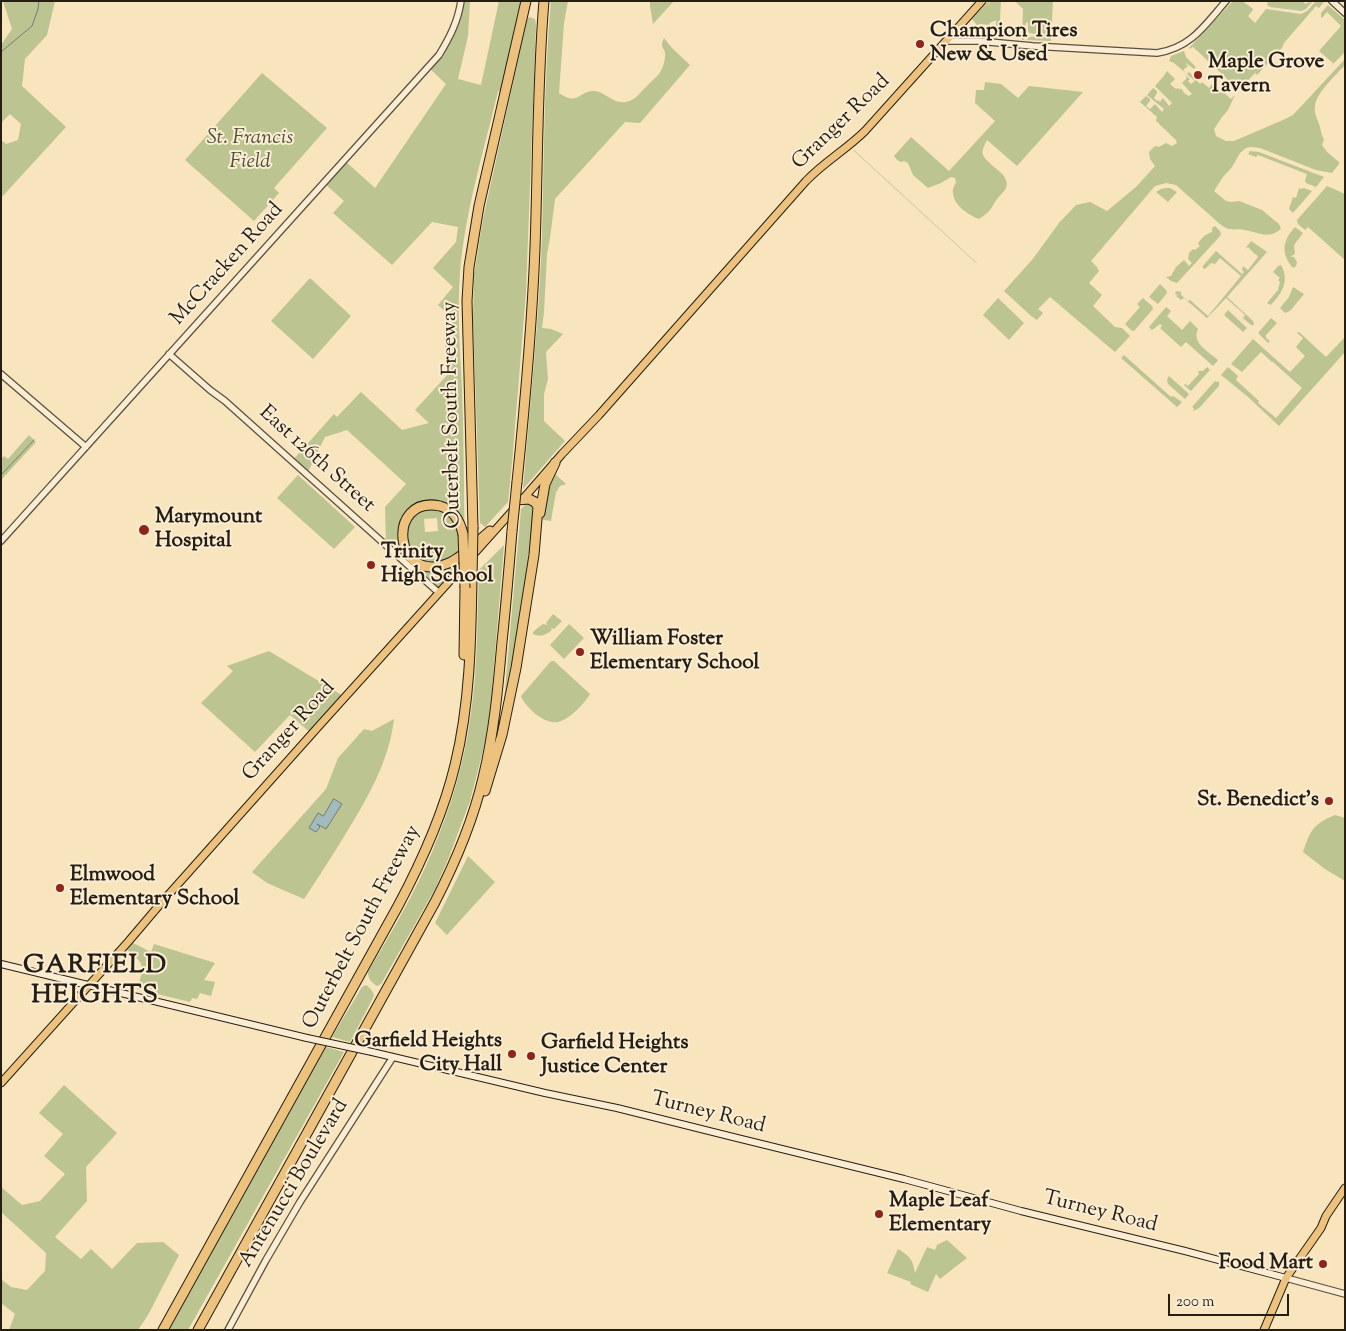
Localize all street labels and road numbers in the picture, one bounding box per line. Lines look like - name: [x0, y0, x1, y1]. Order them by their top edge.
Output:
- street label: Granger Road: [788, 70, 896, 176]
- street label: McCracken Road: [166, 198, 290, 332]
- street label: Outerbelt South Freeway: [438, 301, 468, 529]
- street label: East 126th Street: [253, 401, 379, 519]
- street label: Granger Road: [238, 677, 342, 787]
- street label: Outerbelt South Freeway: [299, 822, 427, 1034]
- street label: Turney Road: [648, 1088, 768, 1140]
- street label: Antenucci Boulevard: [235, 1095, 355, 1273]
- street label: Turney Road: [1040, 1187, 1160, 1239]

